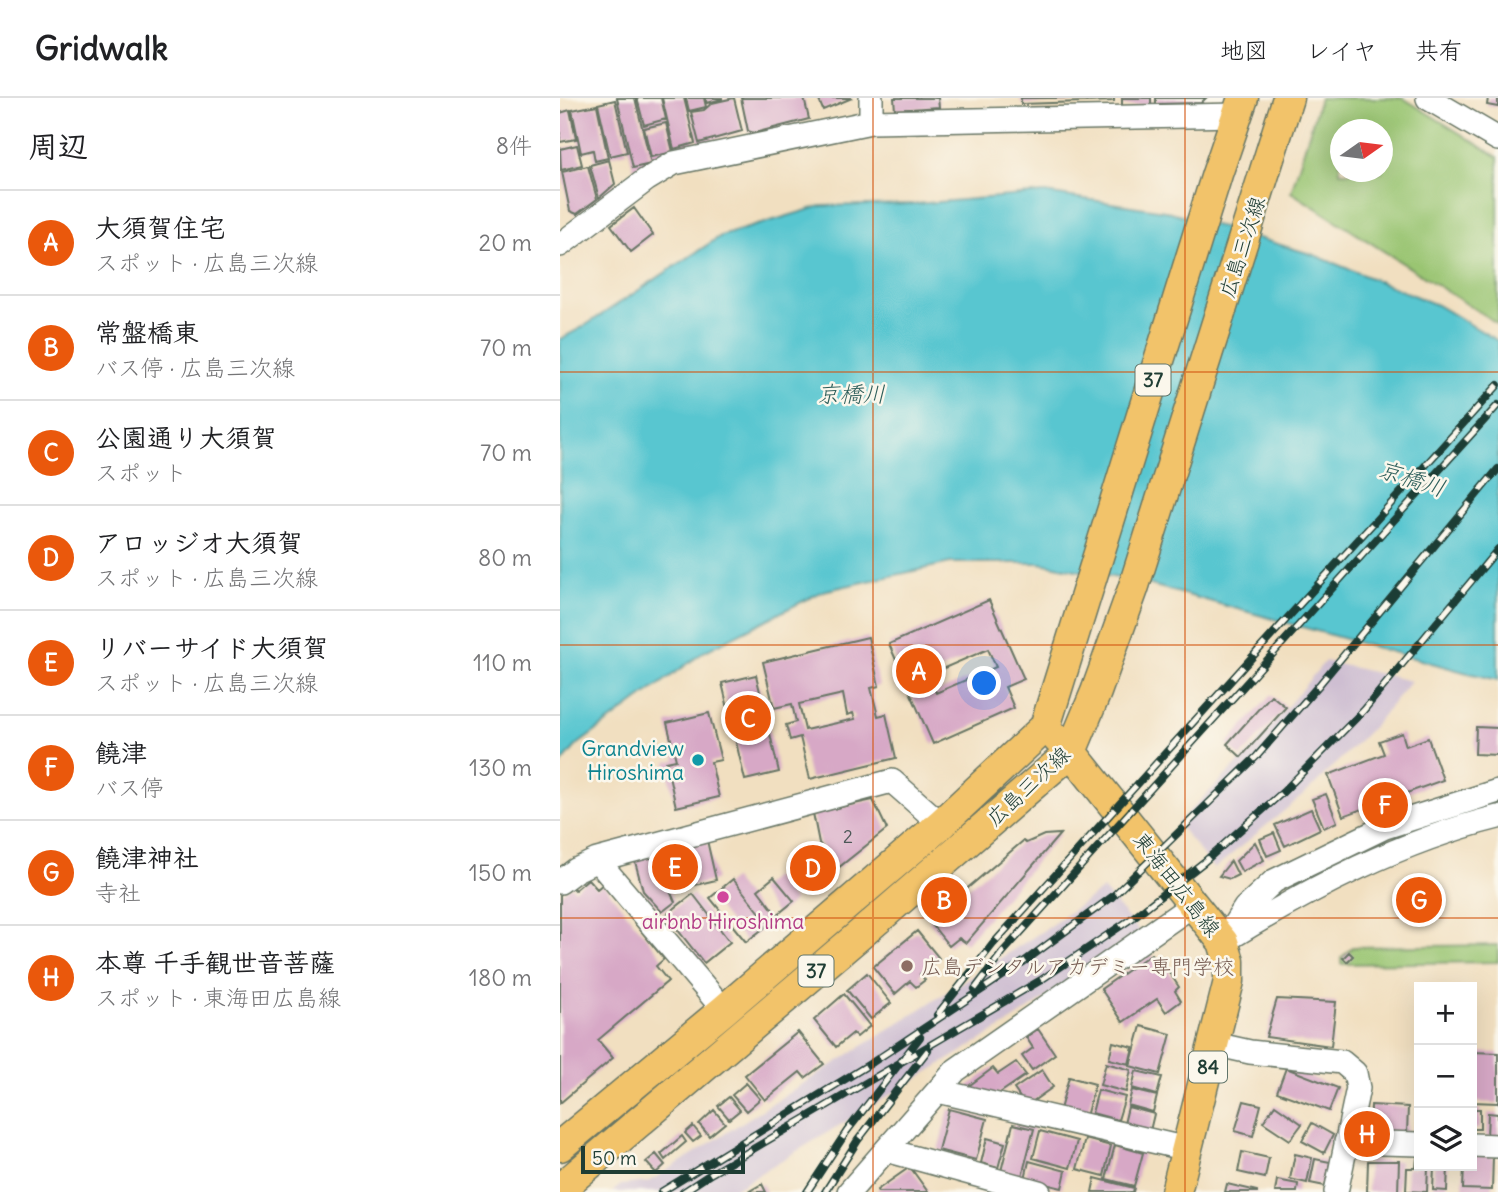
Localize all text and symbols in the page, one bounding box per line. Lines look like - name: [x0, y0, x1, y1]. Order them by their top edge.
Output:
- text: Gridwalk: [35, 27, 168, 69]
- text: 地図: [1220, 35, 1268, 65]
- text: レイヤ: [1306, 35, 1377, 65]
- text: 共有: [1415, 35, 1463, 65]
- north arrow: [1330, 119, 1393, 182]
- text: 周辺: [28, 127, 88, 165]
- text: 8件: [496, 131, 532, 160]
- street label: 広島三次線: [1213, 193, 1271, 301]
- text: 大須賀住宅: [95, 211, 225, 244]
- text: A: [44, 228, 58, 257]
- text: 20 m: [479, 228, 532, 257]
- text: スポット · 広島三次線: [95, 248, 318, 277]
- text: 常盤橋東: [95, 316, 199, 349]
- text: B: [43, 333, 59, 362]
- text: 70 m: [480, 333, 532, 362]
- text: バス停 · 広島三次線: [95, 353, 295, 382]
- road number: 37: [1136, 364, 1170, 396]
- water label: 京橋川: [817, 379, 886, 408]
- text: 公園通り大須賀: [95, 421, 277, 454]
- text: C: [43, 438, 59, 467]
- text: 70 m: [480, 438, 532, 467]
- water label: 京橋川: [1375, 454, 1449, 502]
- text: スポット: [95, 458, 187, 487]
- text: アロッジオ大須賀: [95, 526, 303, 559]
- text: D: [43, 543, 59, 572]
- text: 80 m: [478, 543, 532, 572]
- text: スポット · 広島三次線: [95, 563, 318, 592]
- text: リバーサイド大須賀: [95, 631, 328, 664]
- pin: A: [896, 645, 942, 697]
- text: E: [44, 648, 58, 677]
- text: 110 m: [473, 648, 532, 677]
- your location: [967, 666, 1001, 700]
- text: スポット · 広島三次線: [95, 668, 318, 697]
- pin: C: [725, 692, 771, 744]
- place label: Grandview Hiroshima: [581, 735, 684, 786]
- text: 饒津: [95, 736, 147, 769]
- street label: 広島三次線: [980, 740, 1076, 832]
- marker: Grandview Hiroshima: [690, 752, 706, 768]
- text: F: [44, 753, 58, 782]
- text: 130 m: [469, 753, 532, 782]
- text: バス停: [95, 773, 164, 802]
- pin: F: [1362, 779, 1408, 831]
- house number: 2: [843, 825, 853, 848]
- street label: 東海田広島線: [1128, 826, 1226, 942]
- text: 饒津神社: [95, 841, 199, 874]
- pin: E: [652, 841, 698, 893]
- pin: D: [790, 842, 836, 894]
- text: G: [43, 858, 59, 887]
- text: 150 m: [469, 858, 532, 887]
- pin: B: [921, 874, 967, 926]
- pin: G: [1396, 874, 1442, 926]
- text: 寺社: [95, 878, 141, 907]
- marker: airbnb Hiroshima: [715, 889, 731, 905]
- place label: airbnb Hiroshima: [642, 908, 804, 935]
- text: 本尊 千手観世音菩薩: [95, 946, 335, 979]
- place label: 広島デンタルアカデミー専門学校: [921, 953, 1234, 980]
- road number: 37: [798, 956, 834, 986]
- marker: 広島デンタルアカデミー専門学校: [899, 958, 915, 974]
- text: H: [43, 963, 59, 992]
- text: 180 m: [469, 963, 532, 992]
- map controls: [1414, 982, 1477, 1171]
- button: +: [1414, 982, 1477, 1045]
- text: スポット · 東海田広島線: [95, 983, 341, 1012]
- button: −: [1414, 1045, 1477, 1108]
- road number: 84: [1189, 1051, 1227, 1082]
- pin: H: [1344, 1108, 1390, 1160]
- button: layers: [1414, 1108, 1477, 1171]
- scale bar: [581, 1143, 746, 1175]
- text: 50 m: [592, 1146, 637, 1170]

